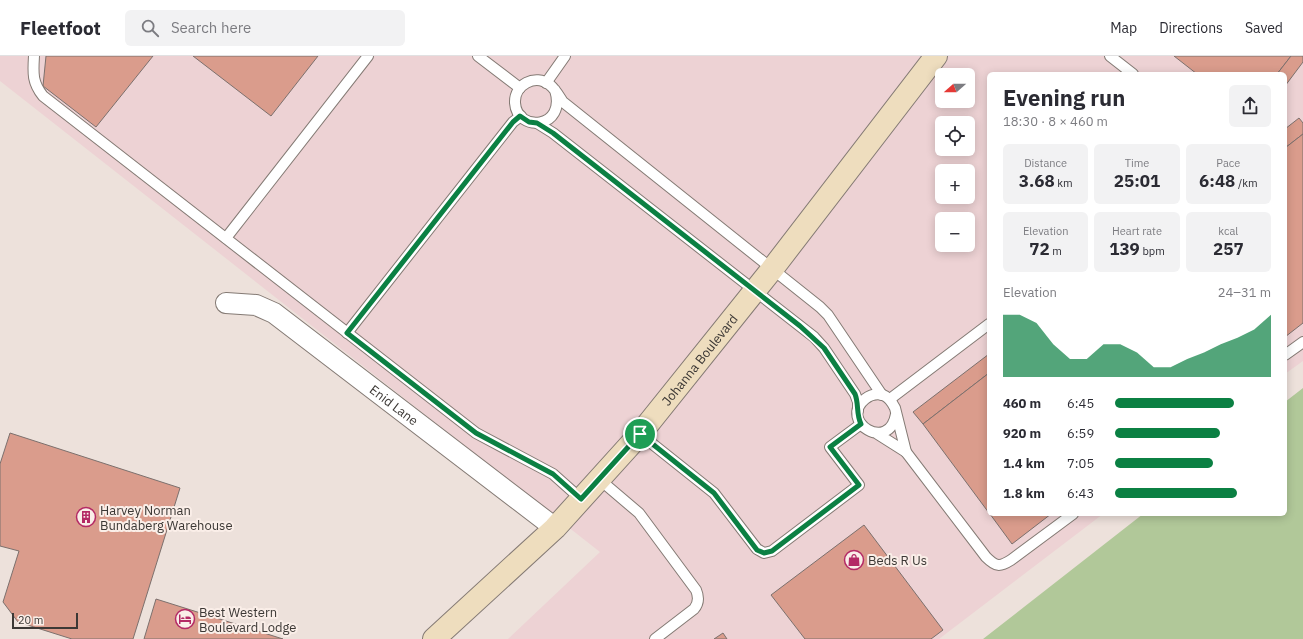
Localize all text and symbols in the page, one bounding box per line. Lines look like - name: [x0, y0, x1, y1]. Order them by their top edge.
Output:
- search box: [125, 10, 405, 46]
- text: Fleetfoot: [20, 16, 101, 40]
- icon: search: [139, 17, 161, 39]
- text: Search here: [171, 18, 251, 37]
- text: Map: [1110, 19, 1137, 37]
- text: Directions: [1159, 19, 1223, 37]
- text: Saved: [1245, 19, 1283, 37]
- north arrow: [935, 68, 975, 108]
- map controls: [935, 68, 975, 252]
- text: Evening run: [1003, 83, 1125, 112]
- button: share: [1229, 85, 1271, 127]
- text: 18:30 · 8 × 460 m: [1003, 113, 1108, 130]
- button: locate: [935, 116, 975, 156]
- text: Distance: [1024, 156, 1067, 170]
- text: Time: [1125, 156, 1149, 170]
- text: Pace: [1216, 156, 1240, 170]
- button: +: [935, 164, 975, 204]
- text: 3.68: [1019, 170, 1055, 192]
- text: 25:01: [1114, 170, 1160, 192]
- text: 6:48: [1199, 170, 1235, 192]
- text: km: [1055, 176, 1073, 190]
- text: /km: [1235, 176, 1258, 190]
- button: −: [935, 212, 975, 252]
- text: Elevation: [1023, 224, 1068, 238]
- text: Heart rate: [1112, 224, 1162, 238]
- text: kcal: [1218, 224, 1238, 238]
- text: 72: [1029, 238, 1050, 260]
- text: 139: [1109, 238, 1140, 260]
- text: 257: [1213, 238, 1244, 260]
- text: m: [1050, 244, 1062, 258]
- text: bpm: [1140, 244, 1165, 258]
- text: Elevation: [1003, 284, 1057, 301]
- text: 24–31 m: [1218, 284, 1271, 301]
- street label: Johanna Boulevard: [658, 311, 741, 409]
- street label: Enid Lane: [366, 381, 422, 429]
- text: 460 m: [1003, 395, 1041, 412]
- text: 6:45: [1067, 395, 1094, 412]
- pin: [623, 417, 657, 451]
- icon: arrive: [629, 423, 651, 445]
- text: 920 m: [1003, 425, 1041, 442]
- text: 6:59: [1067, 425, 1094, 442]
- text: 1.4 km: [1003, 455, 1045, 472]
- text: 7:05: [1067, 455, 1094, 472]
- text: 1.8 km: [1003, 485, 1045, 502]
- text: 6:43: [1067, 485, 1094, 502]
- place label: Harvey Norman Bundaberg Warehouse: [100, 502, 233, 534]
- building icon: Harvey Norman Bundaberg Warehouse: [75, 506, 97, 528]
- shop icon: Beds R Us: [843, 549, 865, 571]
- place label: Beds R Us: [868, 552, 927, 569]
- place label: Best Western Boulevard Lodge: [199, 604, 296, 636]
- hotel icon: Best Western Boulevard Lodge: [174, 608, 196, 630]
- scale bar: [12, 611, 78, 630]
- text: 20 m: [18, 613, 43, 627]

